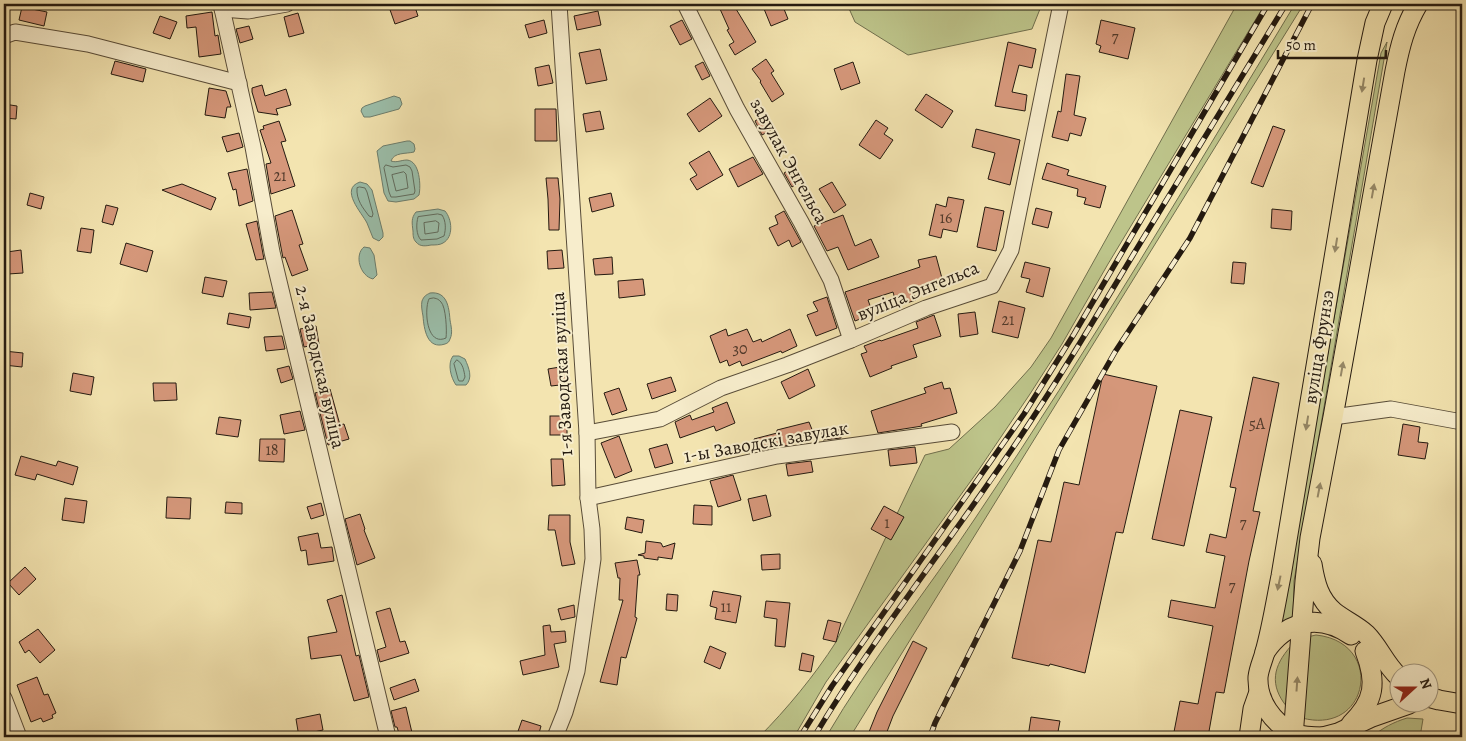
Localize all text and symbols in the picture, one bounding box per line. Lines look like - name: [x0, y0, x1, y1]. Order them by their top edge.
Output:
- house number: 7: [1112, 26, 1119, 48]
- scale bar: [1278, 28, 1386, 60]
- text: 50 m: [1286, 35, 1316, 55]
- one-way arrow: [1358, 77, 1366, 93]
- street label: завулак Энгельса: [744, 93, 834, 229]
- house number: 21: [273, 165, 287, 187]
- one-way arrow: [1370, 183, 1378, 199]
- house number: 16: [940, 207, 952, 229]
- one-way arrow: [1332, 237, 1340, 253]
- street label: вуліца Энгельса: [853, 255, 983, 327]
- street label: 2-я Заводская вуліца: [289, 283, 351, 451]
- street label: вуліца Фрунзэ: [1297, 288, 1341, 406]
- street label: 1-я Заводская вуліца: [545, 291, 579, 457]
- house number: 21: [1001, 309, 1015, 331]
- house number: 30: [732, 338, 748, 360]
- one-way arrow: [1338, 360, 1346, 376]
- house number: 5А: [1249, 413, 1266, 435]
- street label: 1-ы Заводскі завулак: [682, 415, 850, 469]
- one-way arrow: [1302, 415, 1310, 431]
- house number: 18: [265, 439, 279, 461]
- one-way arrow: [1316, 482, 1324, 498]
- house number: 1: [884, 512, 890, 534]
- house number: 7: [1240, 512, 1247, 534]
- house number: 7: [1229, 575, 1236, 597]
- one-way arrow: [1275, 575, 1283, 591]
- house number: 11: [721, 596, 732, 618]
- north arrow: [1388, 664, 1438, 714]
- text: N: [1415, 675, 1436, 692]
- one-way arrow: [1293, 676, 1301, 692]

